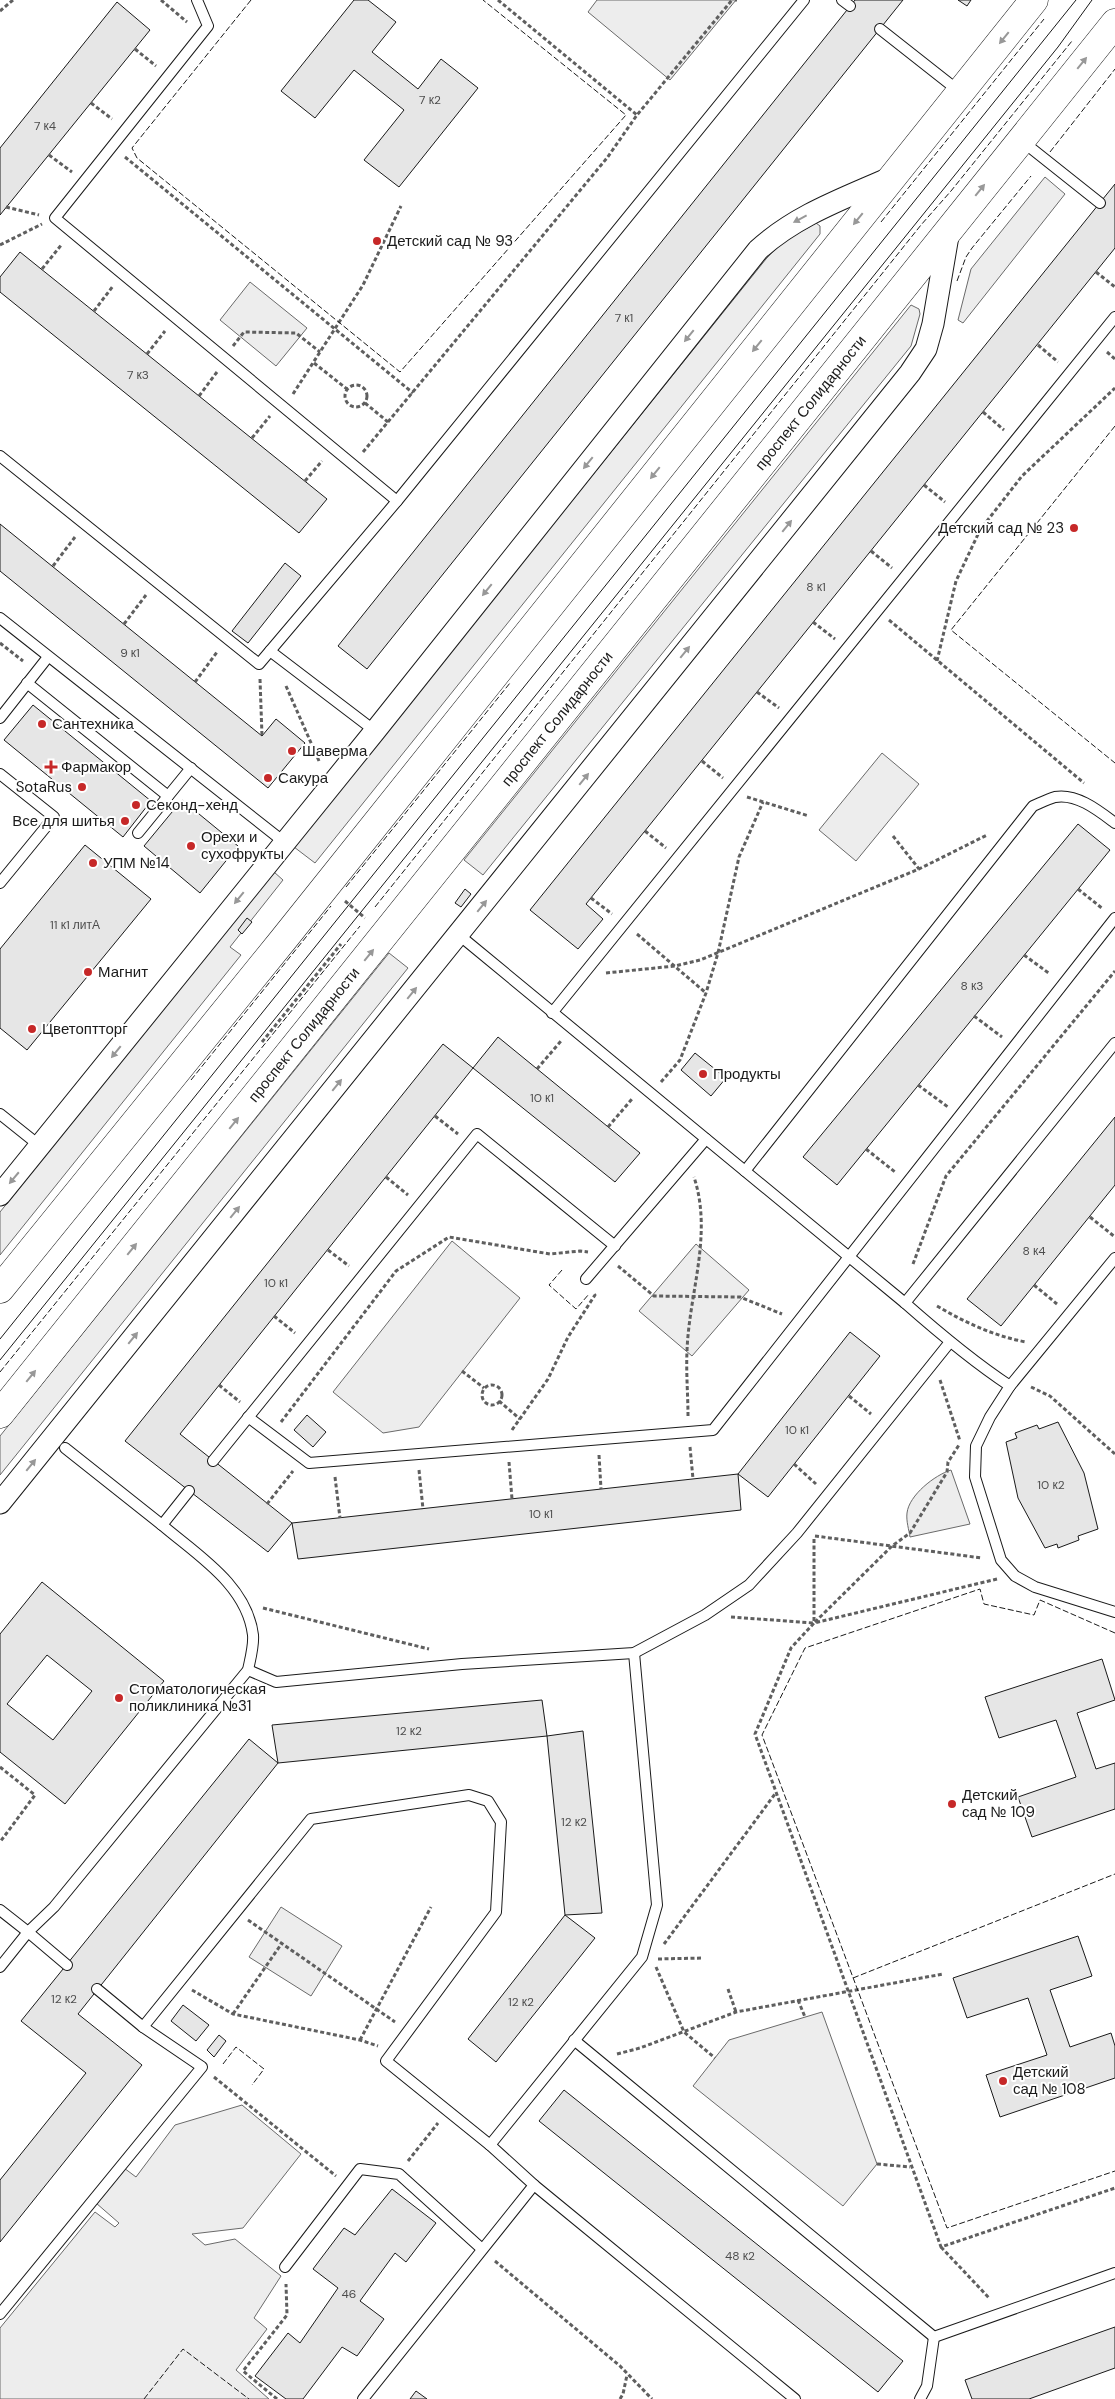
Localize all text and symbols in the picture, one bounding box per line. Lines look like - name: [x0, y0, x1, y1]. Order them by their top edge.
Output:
- one-way arrow: [998, 31, 1009, 44]
- one-way arrow: [1077, 57, 1088, 70]
- house number: 7 к2: [419, 92, 441, 108]
- house number: 7 к4: [34, 118, 56, 134]
- one-way arrow: [975, 184, 986, 197]
- one-way arrow: [853, 213, 864, 226]
- one-way arrow: [792, 215, 807, 223]
- place label: Детский сад № 93: [387, 231, 513, 251]
- marker: Детский сад № 93: [371, 235, 383, 247]
- house number: 7 к1: [615, 310, 633, 326]
- one-way arrow: [684, 329, 695, 342]
- street label: проспект Солидарности: [750, 331, 871, 474]
- one-way arrow: [751, 339, 762, 352]
- house number: 7 к3: [127, 367, 149, 383]
- one-way arrow: [583, 456, 593, 470]
- one-way arrow: [650, 466, 661, 479]
- place label: Детский сад № 23: [938, 518, 1064, 538]
- one-way arrow: [782, 520, 793, 533]
- marker: Детский сад № 23: [1068, 522, 1080, 534]
- house number: 8 к1: [806, 579, 826, 595]
- one-way arrow: [481, 583, 492, 596]
- house number: 9 к1: [120, 645, 140, 661]
- one-way arrow: [680, 646, 691, 659]
- street label: проспект Солидарности: [497, 647, 617, 790]
- place label: Сантехника: [52, 714, 134, 734]
- marker: Сантехника: [36, 718, 48, 730]
- place label: Шаверма: [302, 741, 368, 761]
- marker: Шаверма: [286, 745, 298, 757]
- place label: Фармакор: [61, 757, 131, 777]
- marker: Фармакор: [45, 761, 57, 773]
- place label: Сакура: [278, 768, 329, 788]
- marker: Сакура: [262, 772, 274, 784]
- one-way arrow: [578, 773, 589, 786]
- place label: SotaRus: [16, 777, 72, 797]
- marker: SotaRus: [76, 781, 88, 793]
- place label: Секонд-хенд: [146, 795, 238, 815]
- marker: Секонд-хенд: [130, 799, 142, 811]
- place label: Все для шитья: [12, 811, 115, 831]
- marker: Все для шитья: [119, 815, 131, 827]
- place label: Орехи и сухофрукты: [201, 827, 284, 864]
- marker: Орехи и сухофрукты: [185, 840, 197, 852]
- place label: УПМ №14: [103, 853, 170, 873]
- marker: УПМ №14: [87, 857, 99, 869]
- one-way arrow: [234, 891, 245, 904]
- one-way arrow: [476, 900, 487, 913]
- house number: 11 к1 литА: [50, 917, 100, 933]
- one-way arrow: [363, 949, 374, 962]
- place label: Магнит: [98, 962, 148, 982]
- street label: проспект Солидарности: [244, 963, 364, 1106]
- marker: Магнит: [82, 966, 94, 978]
- house number: 8 к3: [961, 978, 983, 994]
- one-way arrow: [406, 987, 417, 1000]
- place label: Цветоптторг: [42, 1019, 128, 1039]
- marker: Цветоптторг: [26, 1023, 38, 1035]
- one-way arrow: [110, 1045, 121, 1058]
- place label: Продукты: [713, 1064, 781, 1084]
- marker: Продукты: [697, 1068, 709, 1080]
- one-way arrow: [332, 1079, 343, 1092]
- house number: 10 к1: [530, 1090, 554, 1106]
- one-way arrow: [229, 1116, 240, 1129]
- one-way arrow: [8, 1172, 19, 1185]
- one-way arrow: [229, 1206, 240, 1219]
- one-way arrow: [127, 1243, 138, 1256]
- house number: 8 к4: [1022, 1243, 1046, 1259]
- house number: 10 к1: [264, 1275, 288, 1291]
- one-way arrow: [127, 1332, 138, 1345]
- one-way arrow: [25, 1370, 36, 1383]
- house number: 10 к1: [785, 1422, 809, 1438]
- one-way arrow: [25, 1458, 36, 1471]
- house number: 10 к2: [1037, 1477, 1065, 1493]
- house number: 10 к1: [529, 1506, 553, 1522]
- place label: Стоматологическая поликлиника №31: [129, 1679, 266, 1716]
- marker: Стоматологическая поликлиника №31: [113, 1692, 125, 1704]
- house number: 12 к2: [396, 1723, 422, 1739]
- place label: Детский сад № 109: [962, 1785, 1035, 1822]
- marker: Детский сад № 109: [946, 1798, 958, 1810]
- house number: 12 к2: [561, 1814, 587, 1830]
- house number: 12 к2: [51, 1991, 77, 2007]
- house number: 12 к2: [508, 1994, 534, 2010]
- place label: Детский сад № 108: [1013, 2062, 1086, 2099]
- marker: Детский сад № 108: [997, 2075, 1009, 2087]
- house number: 48 к2: [725, 2248, 755, 2264]
- house number: 46: [342, 2286, 356, 2302]

